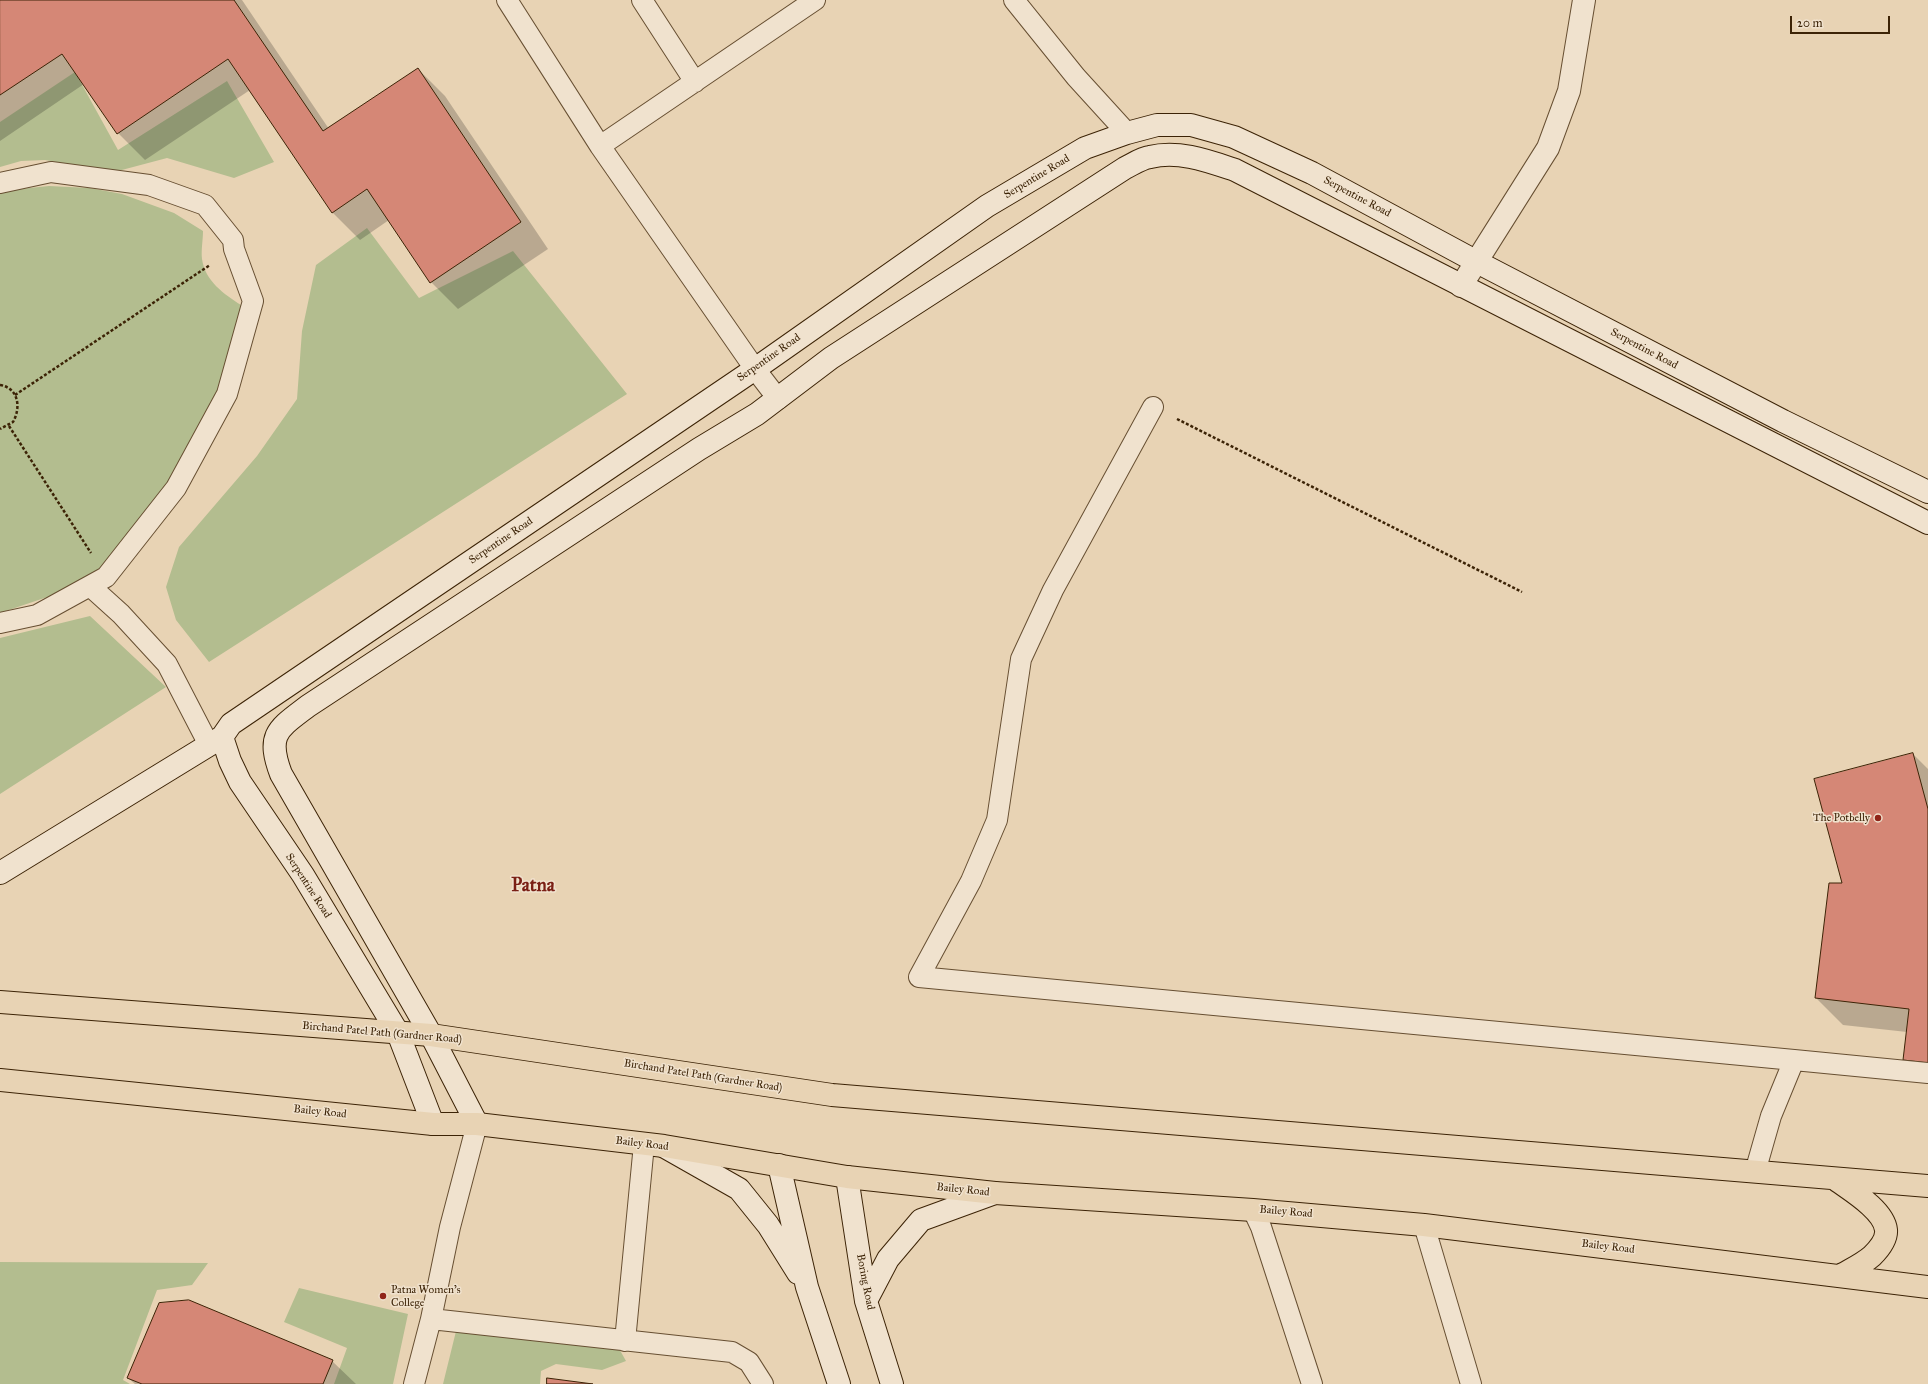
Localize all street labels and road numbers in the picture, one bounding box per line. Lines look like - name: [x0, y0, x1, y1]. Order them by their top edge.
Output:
- street label: Serpentine Road: [1002, 152, 1072, 202]
- street label: Serpentine Road: [1321, 174, 1393, 220]
- street label: Serpentine Road: [1608, 326, 1680, 372]
- street label: Serpentine Road: [735, 331, 803, 385]
- street label: Serpentine Road: [467, 515, 535, 567]
- street label: Serpentine Road: [282, 851, 334, 921]
- street label: Birchand Patel Path (Gardner Road): [302, 1019, 462, 1047]
- street label: Birchand Patel Path (Gardner Road): [623, 1057, 783, 1095]
- street label: Bailey Road: [293, 1103, 347, 1121]
- street label: Bailey Road: [615, 1134, 669, 1154]
- street label: Bailey Road: [936, 1181, 990, 1199]
- street label: Bailey Road: [1259, 1203, 1313, 1221]
- street label: Bailey Road: [1581, 1237, 1635, 1257]
- street label: Boring Road: [853, 1253, 877, 1311]

